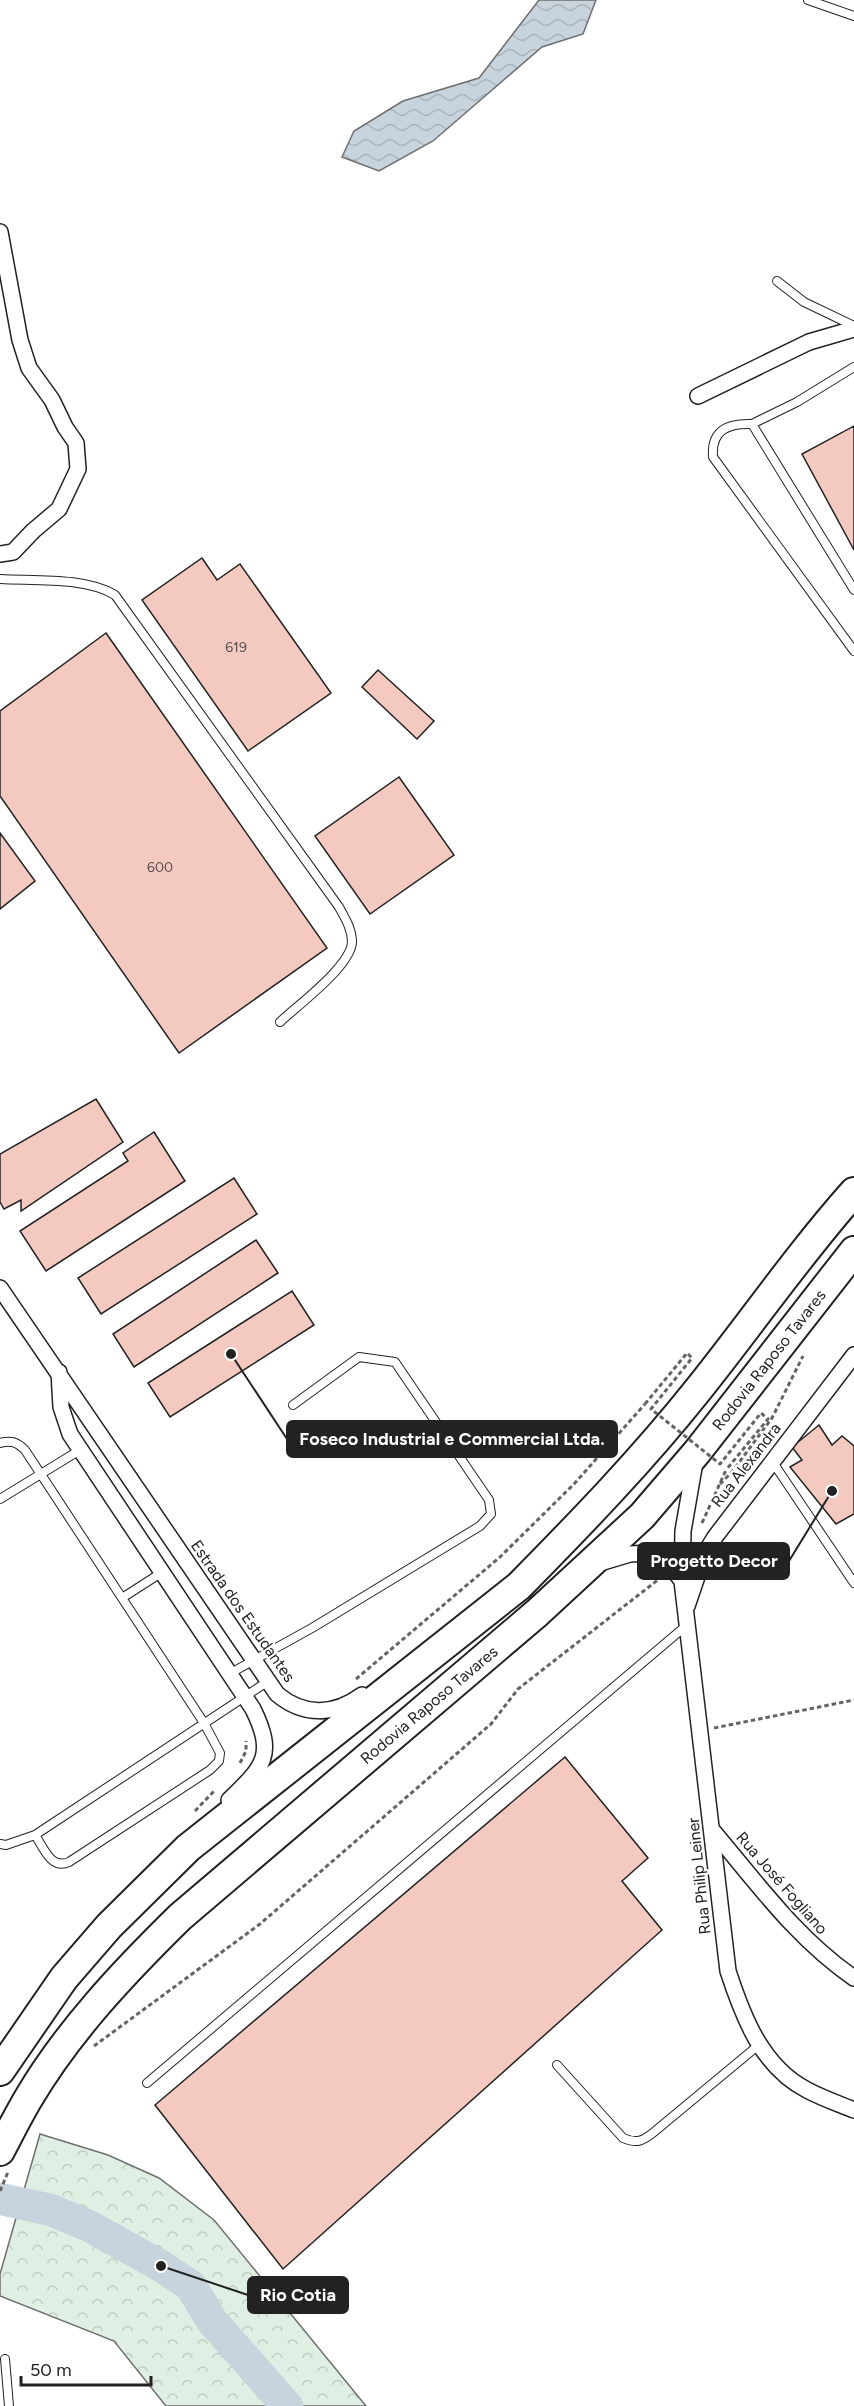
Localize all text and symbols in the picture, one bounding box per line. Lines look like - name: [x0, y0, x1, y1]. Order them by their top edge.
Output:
- house number: 619: [225, 639, 247, 656]
- house number: 600: [147, 859, 173, 876]
- street label: Rodovia Raposo Tavares: [708, 1286, 830, 1434]
- street label: Rua Alexandra: [707, 1419, 785, 1511]
- callout: Foseco Industrial e Commercial Ltda.: [287, 1421, 617, 1457]
- text: Foseco Industrial e Commercial Ltda.: [299, 1428, 605, 1450]
- street label: Estrada dos Estudantes: [187, 1536, 299, 1686]
- callout: Progetto Decor: [638, 1543, 789, 1579]
- text: Progetto Decor: [650, 1550, 778, 1572]
- street label: Rodovia Raposo Tavares: [357, 1642, 501, 1768]
- street label: Rua Philip Leiner: [683, 1816, 715, 1935]
- street label: Rua José Fogliano: [732, 1828, 832, 1938]
- callout: Rio Cotia: [248, 2277, 348, 2313]
- text: Rio Cotia: [260, 2284, 336, 2306]
- scale bar: [21, 2349, 152, 2387]
- text: 50 m: [30, 2359, 72, 2381]

